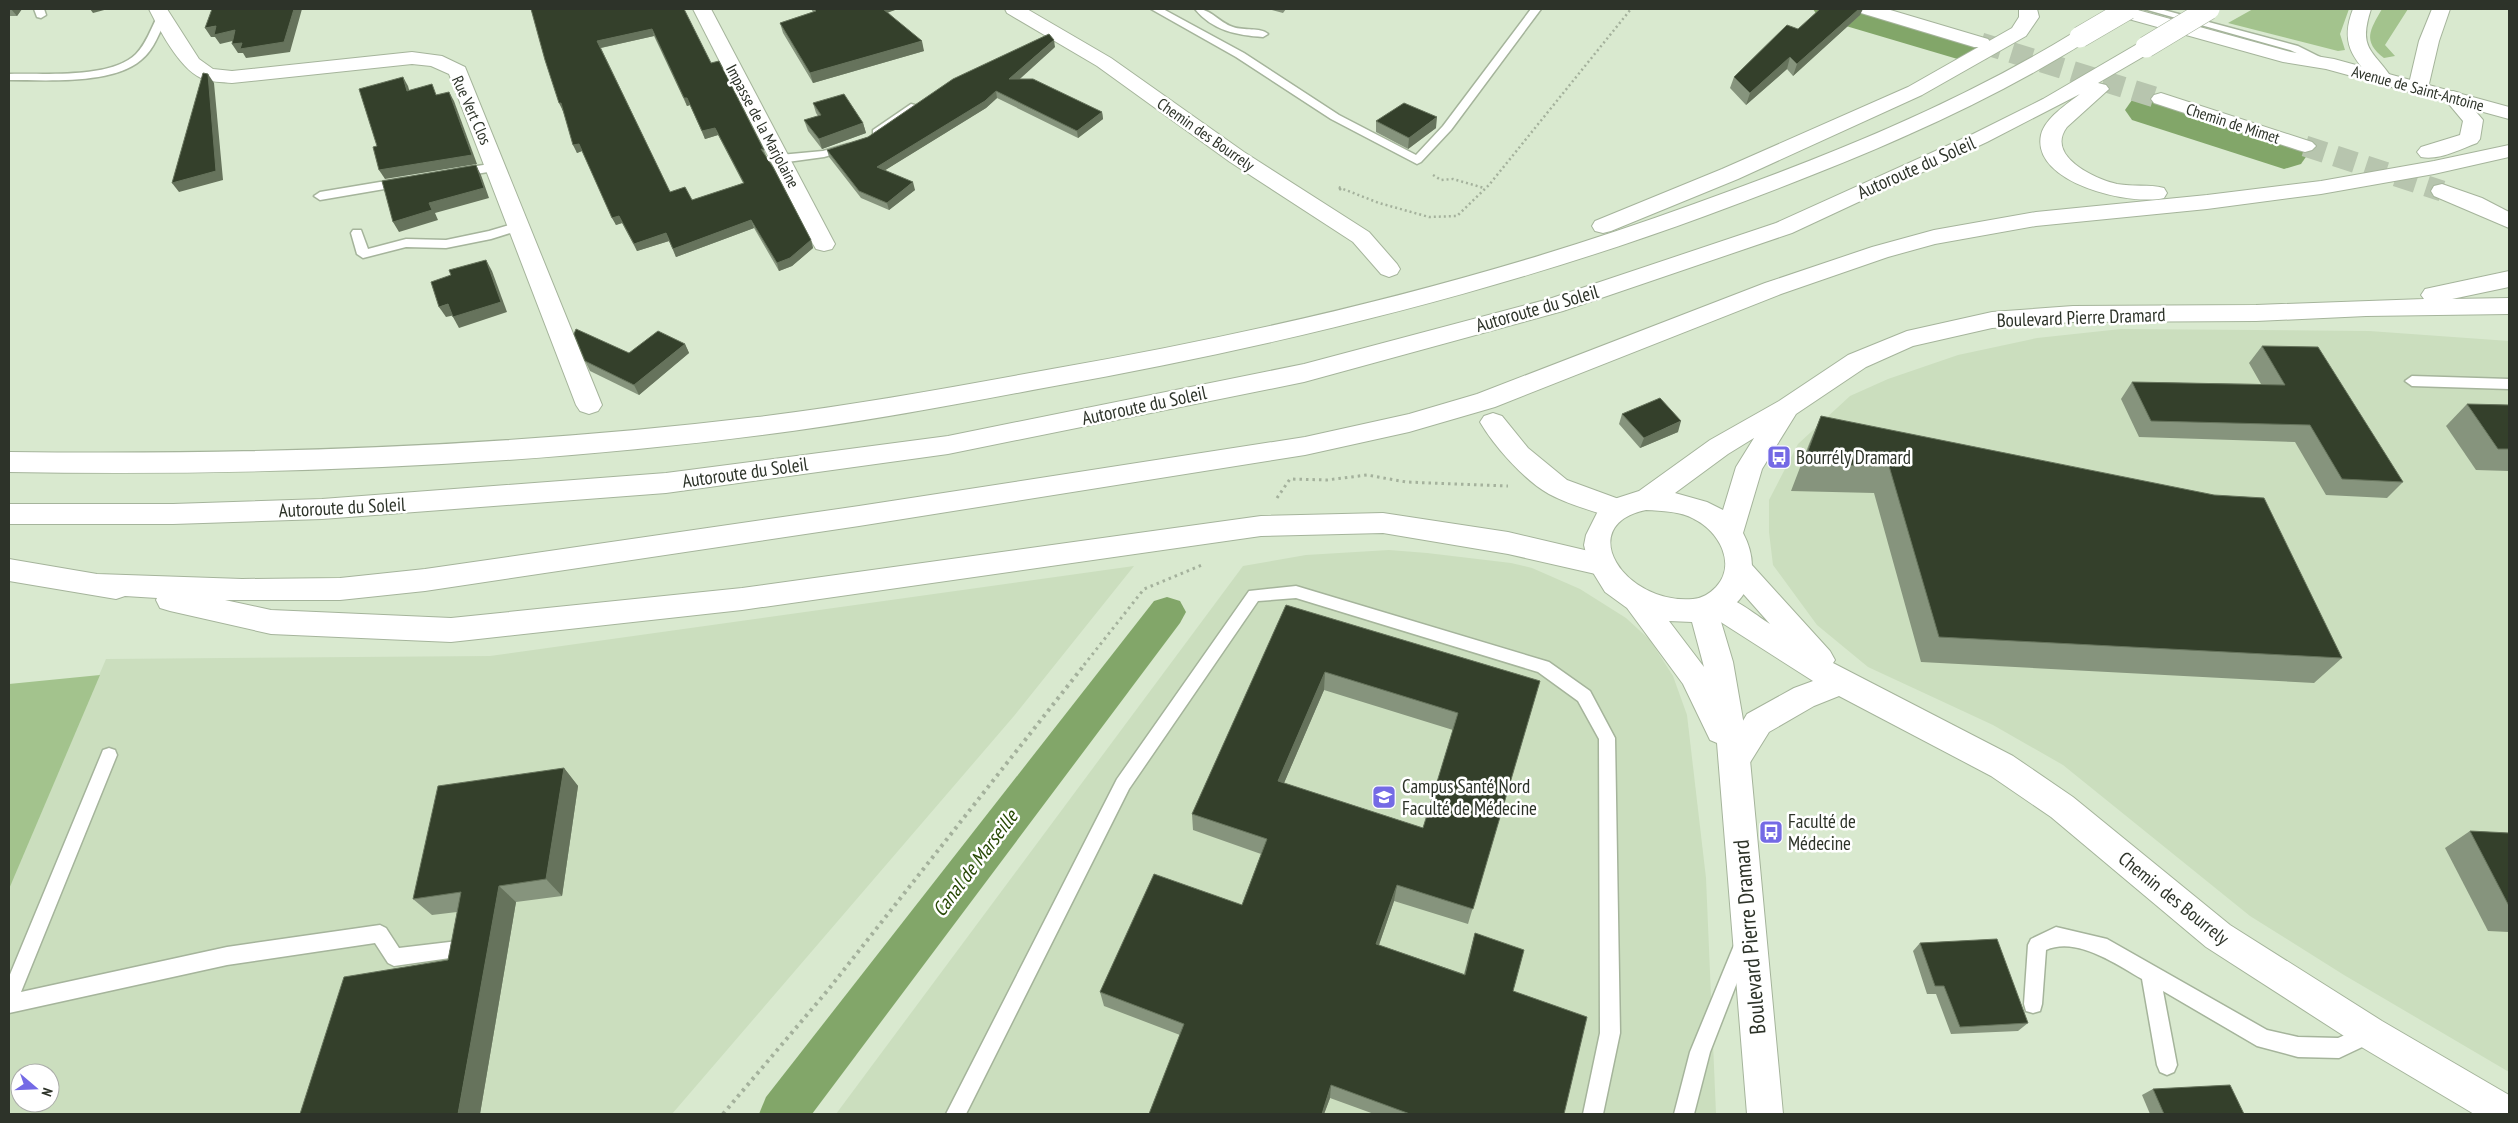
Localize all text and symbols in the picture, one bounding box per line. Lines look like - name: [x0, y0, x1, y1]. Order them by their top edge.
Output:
- street label: Impasse de la Marjolaine: [722, 61, 804, 191]
- street label: Avenue de Saint-Antoine: [2350, 61, 2486, 115]
- street label: Rue Vert Clos: [448, 72, 496, 148]
- street label: Chemin des Bourrely: [1154, 93, 1258, 175]
- street label: Chemin de Mimet: [2184, 98, 2283, 148]
- street label: Autoroute du Soleil: [1853, 130, 1979, 204]
- street label: Autoroute du Soleil: [1473, 279, 1602, 337]
- street label: Boulevard Pierre Dramard: [1996, 302, 2166, 332]
- street label: Autoroute du Soleil: [1079, 380, 1209, 430]
- bus stop icon: Bourrély Dramard: [1766, 444, 1792, 470]
- place label: Bourrély Dramard: [1796, 445, 1911, 469]
- street label: Autoroute du Soleil: [681, 451, 810, 493]
- street label: Autoroute du Soleil: [278, 492, 407, 522]
- place label: Campus Santé Nord Faculté de Médecine: [1402, 774, 1537, 820]
- school or university icon: Campus Santé Nord Faculté de Médecine: [1371, 784, 1397, 810]
- water label: Canal de Marseille: [926, 803, 1025, 921]
- place label: Faculté de Médecine: [1788, 809, 1856, 855]
- bus stop icon: Faculté de Médecine: [1758, 819, 1784, 845]
- street label: Boulevard Pierre Dramard: [1727, 838, 1771, 1036]
- street label: Chemin des Bourrely: [2114, 846, 2235, 951]
- north arrow: [10, 1063, 60, 1113]
- text: N: [38, 1086, 57, 1099]

